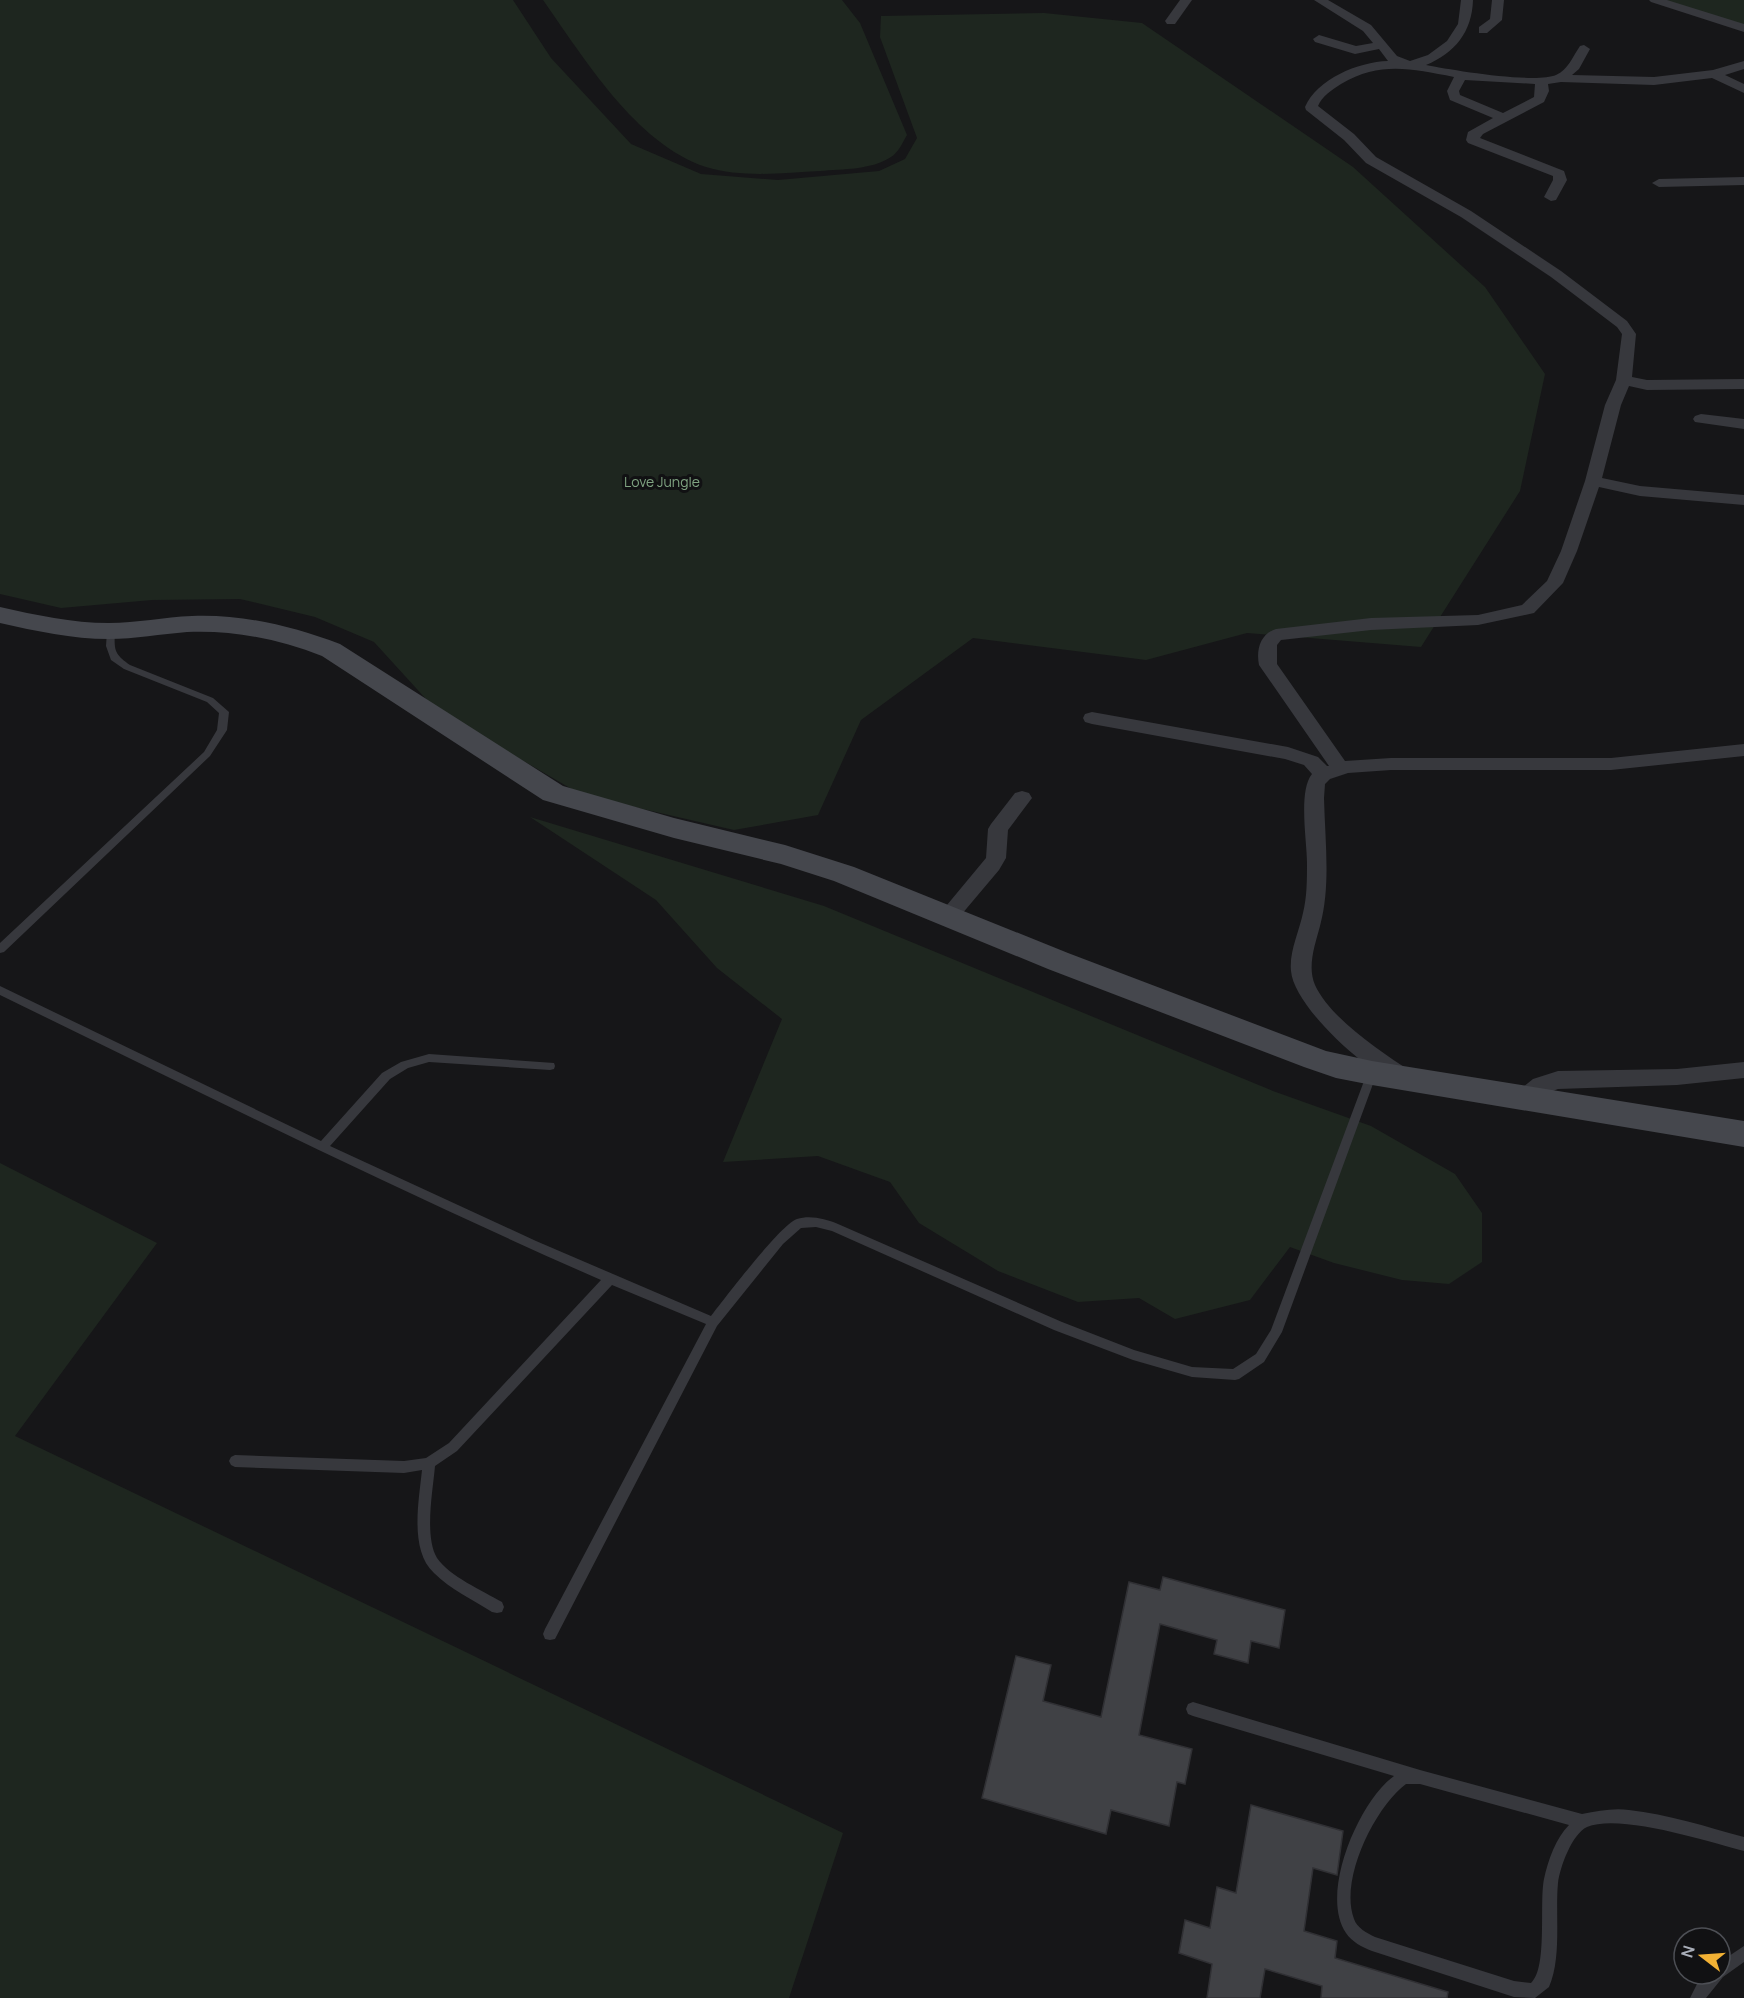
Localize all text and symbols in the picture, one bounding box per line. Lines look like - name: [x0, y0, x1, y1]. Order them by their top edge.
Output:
- park label: Love Jungle: [624, 472, 700, 491]
- north arrow: [1672, 1926, 1732, 1986]
- text: N: [1675, 1943, 1700, 1960]

